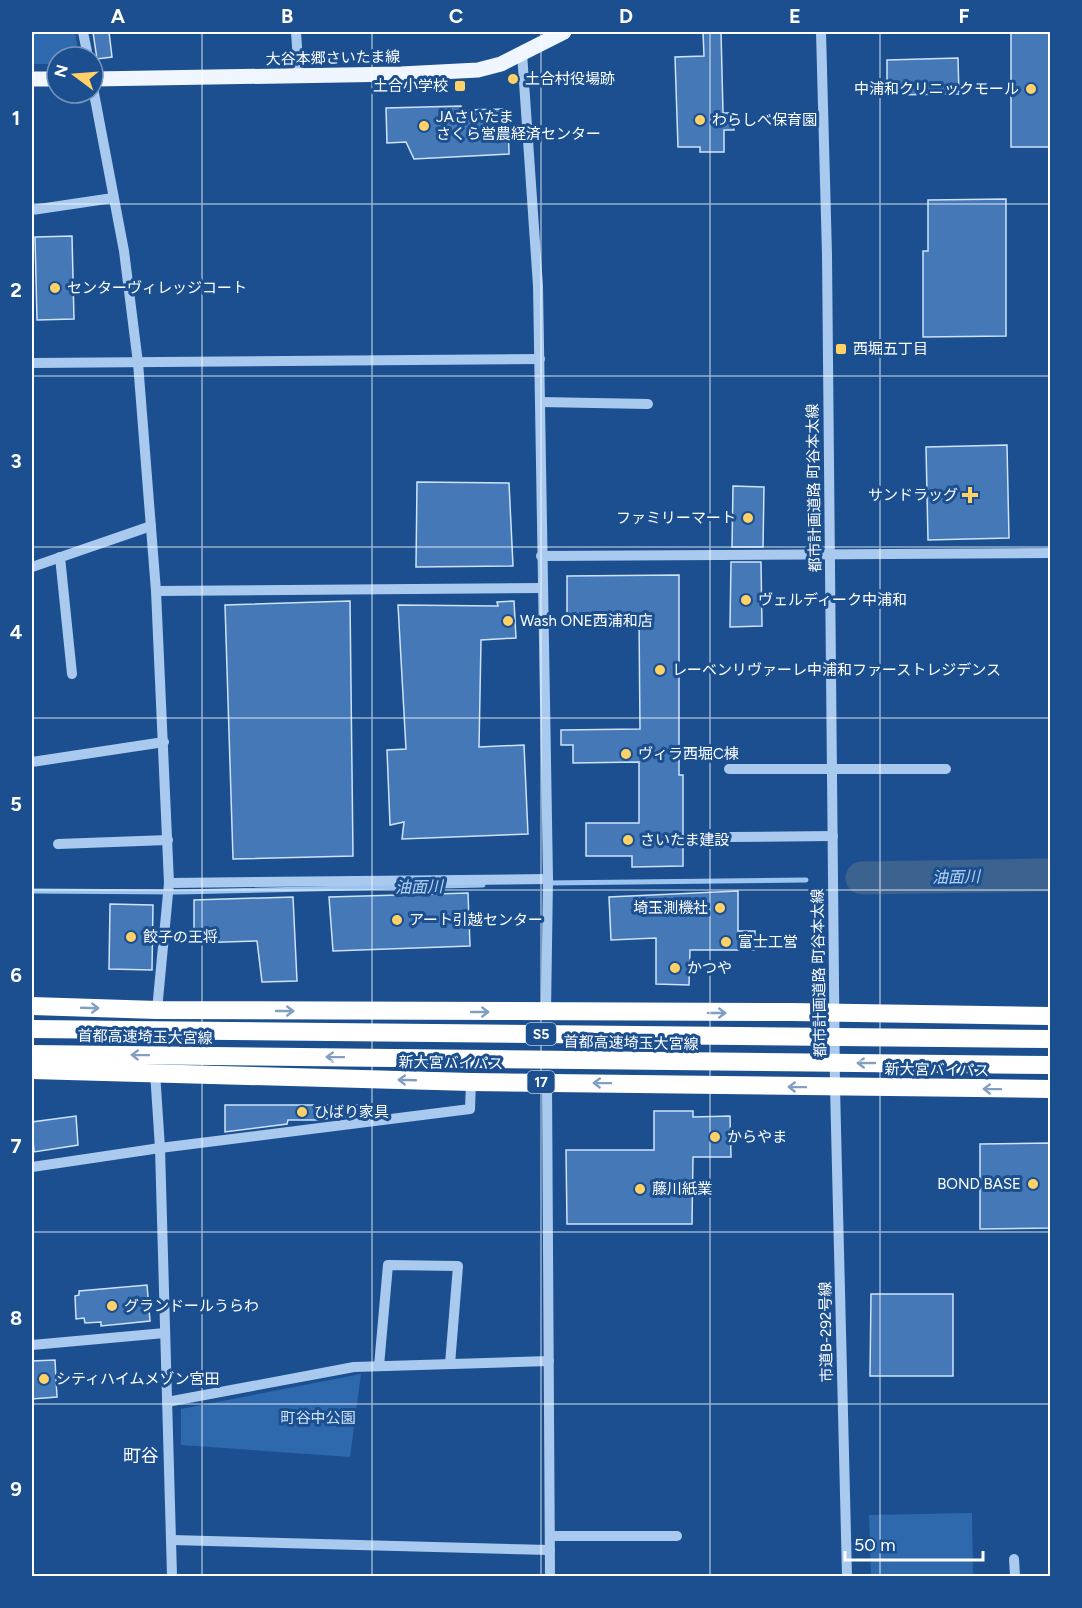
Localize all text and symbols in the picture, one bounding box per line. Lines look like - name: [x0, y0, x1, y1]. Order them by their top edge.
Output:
- text: A: [111, 4, 126, 28]
- text: B: [281, 4, 293, 28]
- text: C: [449, 4, 463, 28]
- text: D: [619, 4, 633, 28]
- text: E: [789, 4, 801, 28]
- text: F: [958, 4, 970, 28]
- north arrow: [45, 45, 105, 105]
- street label: 大谷本郷さいたま線: [266, 48, 400, 68]
- text: N: [50, 62, 72, 80]
- place label: 土合村役場跡: [525, 70, 615, 88]
- marker: 土合村役場跡: [506, 72, 520, 86]
- place label: 土合小学校: [373, 77, 448, 95]
- marker: 土合小学校: [453, 79, 467, 93]
- place label: 中浦和クリニックモール: [854, 80, 1019, 98]
- marker: 中浦和クリニックモール: [1024, 82, 1038, 96]
- text: 1: [12, 106, 20, 130]
- place label: JAさいたま さくら営農経済センター: [436, 108, 601, 143]
- place label: わらしべ保育園: [712, 111, 817, 129]
- marker: わらしべ保育園: [693, 113, 707, 127]
- marker: JAさいたま さくら営農経済センター: [417, 119, 431, 133]
- text: 2: [10, 278, 22, 302]
- place label: センターヴィレッジコート: [67, 279, 247, 297]
- marker: センターヴィレッジコート: [48, 281, 62, 295]
- place label: 西堀五丁目: [853, 340, 928, 358]
- marker: 西堀五丁目: [834, 342, 848, 356]
- street label: 都市計画道路 町谷本太線: [804, 403, 824, 573]
- text: 3: [10, 449, 22, 473]
- place label: サンドラッグ: [868, 486, 958, 504]
- marker: サンドラッグ: [963, 488, 977, 502]
- place label: ファミリーマート: [616, 509, 736, 527]
- marker: ファミリーマート: [741, 511, 755, 525]
- place label: ヴェルディーク中浦和: [758, 591, 907, 609]
- marker: ヴェルディーク中浦和: [739, 593, 753, 607]
- place label: Wash ONE西浦和店: [520, 612, 653, 630]
- marker: Wash ONE西浦和店: [501, 614, 515, 628]
- text: 4: [10, 620, 23, 644]
- place label: レーベンリヴァーレ中浦和ファーストレジデンス: [672, 661, 1001, 679]
- marker: レーベンリヴァーレ中浦和ファーストレジデンス: [653, 663, 667, 677]
- place label: ヴィラ西堀C棟: [638, 745, 739, 763]
- marker: ヴィラ西堀C棟: [619, 747, 633, 761]
- text: 5: [10, 792, 22, 816]
- place label: さいたま建設: [640, 831, 730, 849]
- marker: さいたま建設: [621, 833, 635, 847]
- water label: 油面川: [932, 867, 982, 887]
- water label: 油面川: [395, 877, 445, 897]
- street label: 都市計画道路 町谷本太線: [809, 888, 829, 1058]
- place label: 埼玉測機社: [633, 899, 708, 917]
- marker: 埼玉測機社: [713, 901, 727, 915]
- place label: アート引越センター: [409, 911, 543, 929]
- marker: アート引越センター: [390, 913, 404, 927]
- place label: 餃子の王将: [143, 928, 218, 946]
- marker: 餃子の王将: [124, 930, 138, 944]
- place label: 富士工営: [738, 933, 798, 951]
- marker: 富士工営: [719, 935, 733, 949]
- place label: かつや: [687, 959, 732, 977]
- marker: かつや: [668, 961, 682, 975]
- text: 6: [10, 963, 22, 987]
- one-way arrow: [79, 1002, 99, 1013]
- one-way arrow: [274, 1005, 294, 1017]
- one-way arrow: [469, 1006, 489, 1018]
- one-way arrow: [706, 1007, 726, 1019]
- road number: S5: [526, 1023, 556, 1045]
- street label: 首都高速埼玉大宮線: [77, 1027, 213, 1047]
- street label: 首都高速埼玉大宮線: [563, 1033, 699, 1053]
- one-way arrow: [131, 1049, 151, 1061]
- one-way arrow: [326, 1051, 346, 1063]
- street label: 新大宮バイパス: [398, 1053, 504, 1073]
- one-way arrow: [857, 1057, 877, 1069]
- street label: 新大宮バイパス: [884, 1060, 990, 1080]
- road number: 17: [528, 1071, 554, 1093]
- one-way arrow: [398, 1075, 418, 1086]
- one-way arrow: [593, 1077, 613, 1089]
- one-way arrow: [788, 1081, 808, 1092]
- one-way arrow: [983, 1083, 1003, 1094]
- place label: ひばり家具: [314, 1103, 389, 1121]
- marker: ひばり家具: [295, 1105, 309, 1119]
- place label: からやま: [727, 1128, 787, 1146]
- marker: からやま: [708, 1130, 722, 1144]
- text: 7: [10, 1134, 22, 1158]
- place label: BOND BASE: [937, 1175, 1021, 1193]
- marker: BOND BASE: [1026, 1177, 1040, 1191]
- place label: 藤川紙業: [652, 1180, 712, 1198]
- marker: 藤川紙業: [633, 1182, 647, 1196]
- street label: 市道B-292号線: [816, 1282, 836, 1382]
- place label: グランドールうらわ: [124, 1297, 259, 1315]
- marker: グランドールうらわ: [105, 1299, 119, 1313]
- text: 8: [10, 1306, 22, 1330]
- place label: シティハイムメゾン宮田: [56, 1370, 220, 1388]
- marker: シティハイムメゾン宮田: [37, 1372, 51, 1386]
- park label: 町谷中公園: [280, 1409, 356, 1427]
- district label: 町谷: [123, 1445, 159, 1467]
- text: 9: [10, 1477, 22, 1501]
- scale bar: [845, 1524, 983, 1562]
- text: 50 m: [854, 1534, 896, 1556]

